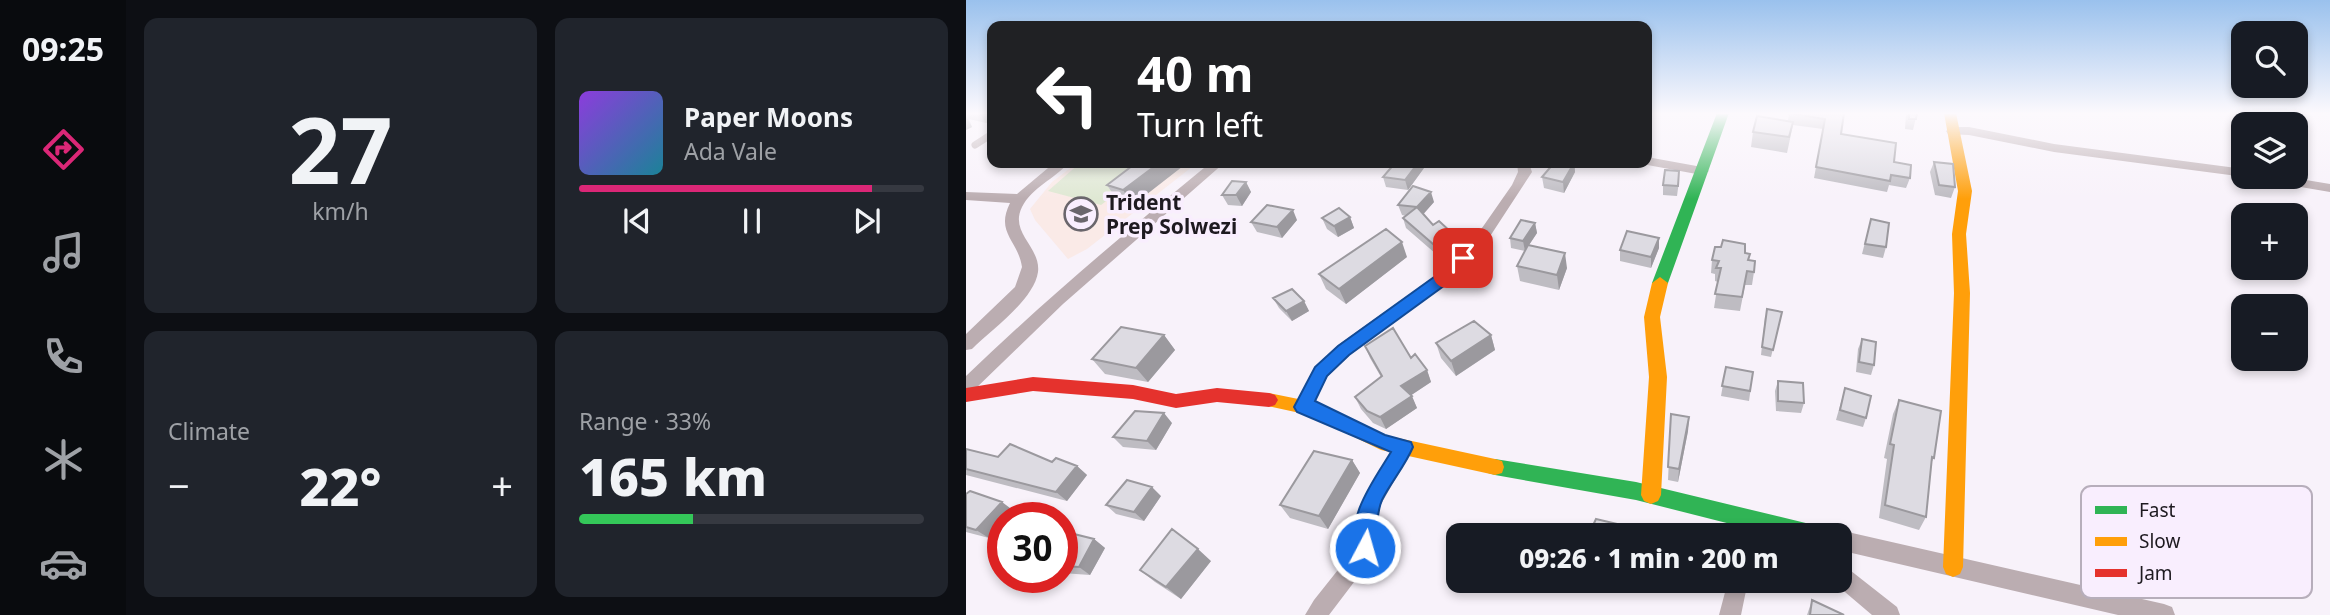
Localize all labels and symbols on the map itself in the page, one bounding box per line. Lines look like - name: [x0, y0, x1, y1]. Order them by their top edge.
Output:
- place label: Trident Prep Solwezi: [1106, 188, 1237, 240]
- school or university icon: Trident Prep Solwezi: [1062, 195, 1100, 233]
- pin: [1433, 228, 1493, 288]
- legend: [2081, 486, 2312, 598]
- text: Fast: [2139, 497, 2176, 523]
- speed limit sign: 30: [987, 502, 1078, 593]
- position arrow: [1328, 511, 1402, 585]
- text: Slow: [2139, 528, 2180, 554]
- text: Jam: [2137, 560, 2173, 586]

